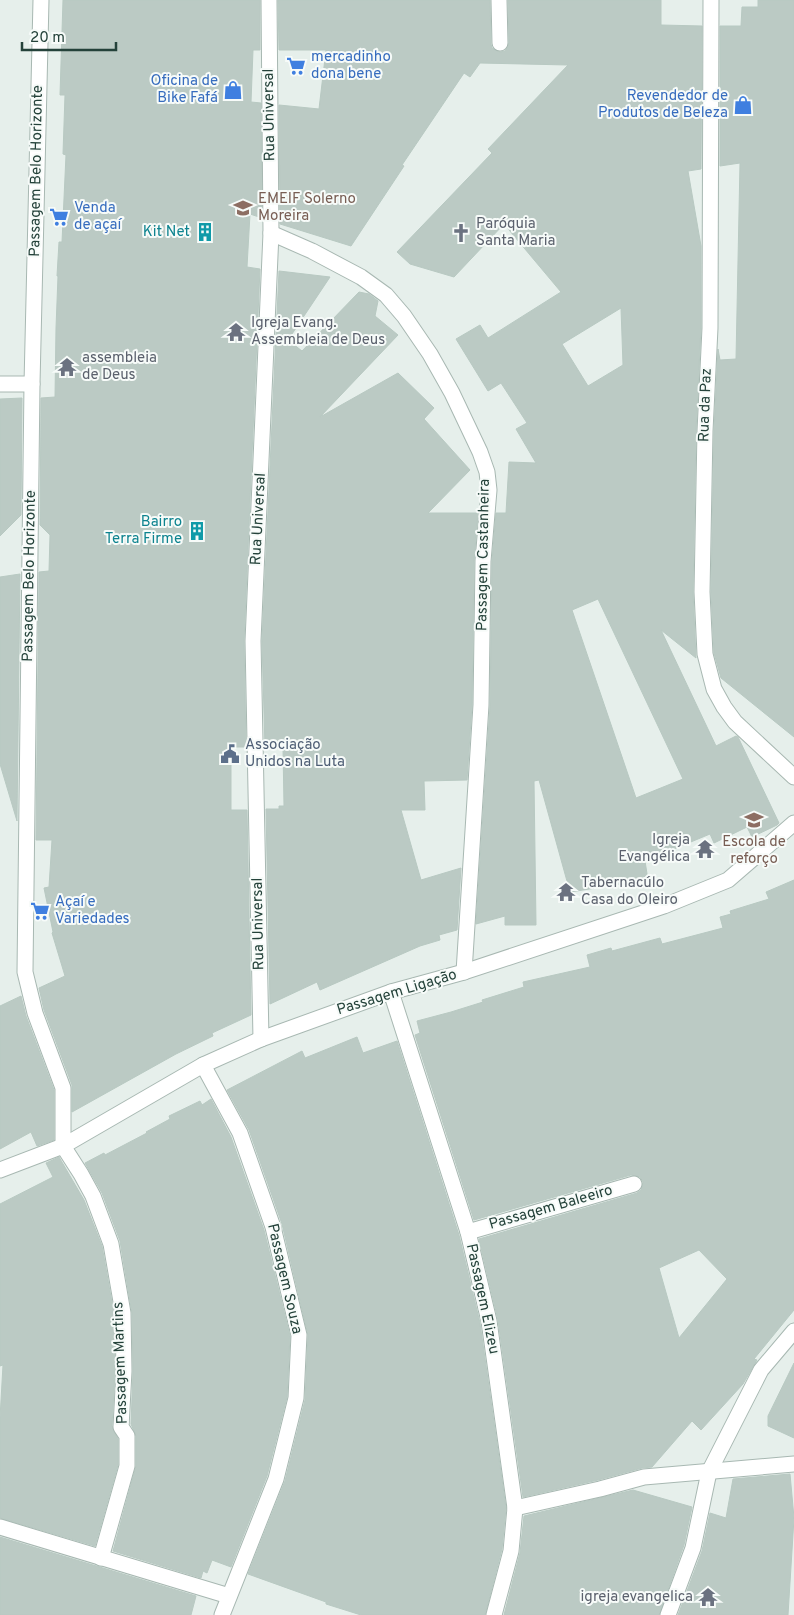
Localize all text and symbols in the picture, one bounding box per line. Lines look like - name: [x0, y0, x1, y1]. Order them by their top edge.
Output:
- scale bar: [22, 20, 116, 52]
- text: 20 m: [30, 29, 65, 48]
- place label: mercadinho dona bene: [311, 48, 391, 84]
- supermarket icon: mercadinho dona bene: [285, 55, 307, 77]
- street label: Rua Universal: [260, 69, 280, 161]
- place label: Oficina de Bike Fafá: [151, 72, 218, 108]
- shop icon: Oficina de Bike Fafá: [222, 79, 244, 101]
- street label: Passagem Belo Horizonte: [26, 85, 48, 257]
- place label: Revendedor de Produtos de Beleza: [598, 87, 728, 123]
- shop icon: Revendedor de Produtos de Beleza: [732, 94, 754, 116]
- place label: EMEIF Solerno Moreira: [258, 190, 356, 226]
- school or university icon: EMEIF Solerno Moreira: [232, 197, 254, 219]
- place label: Venda de açaí: [74, 199, 122, 235]
- supermarket icon: Venda de açaí: [48, 206, 70, 228]
- place label: Paróquia Santa Maria: [476, 215, 555, 251]
- building icon: Kit Net: [194, 221, 216, 243]
- church icon: Paróquia Santa Maria: [450, 222, 472, 244]
- place label: Kit Net: [143, 223, 190, 242]
- place label: Igreja Evang. Assembleia de Deus: [251, 314, 385, 350]
- temple icon: Igreja Evang. Assembleia de Deus: [225, 321, 247, 343]
- place label: assembleia de Deus: [82, 349, 157, 385]
- temple icon: assembleia de Deus: [56, 356, 78, 378]
- street label: Rua da Paz: [695, 368, 717, 442]
- street label: Rua Universal: [247, 472, 271, 566]
- street label: Passagem Castanheira: [473, 479, 495, 631]
- street label: Passagem Belo Horizonte: [19, 490, 41, 662]
- place label: Bairro Terra Firme: [105, 513, 182, 549]
- building icon: Bairro Terra Firme: [186, 520, 208, 542]
- place label: Associação Unidos na Luta: [245, 736, 345, 772]
- public building icon: Associação Unidos na Luta: [219, 743, 241, 765]
- school or university icon: Escola de reforço: [743, 809, 765, 831]
- place label: Igreja Evangélica: [618, 831, 690, 867]
- place label: Escola de reforço: [722, 833, 786, 869]
- temple icon: Igreja Evangélica: [694, 838, 716, 860]
- place label: Tabernacúlo Casa do Oleiro: [581, 874, 678, 910]
- street label: Rua Universal: [249, 878, 269, 970]
- temple icon: Tabernacúlo Casa do Oleiro: [555, 881, 577, 903]
- place label: Açaí e Variedades: [55, 893, 130, 929]
- supermarket icon: Açaí e Variedades: [29, 900, 51, 922]
- street label: Passagem Ligação: [335, 966, 459, 1020]
- street label: Passagem Baleeiro: [487, 1181, 615, 1235]
- street label: Passagem Souza: [262, 1222, 306, 1336]
- street label: Passagem Elizeu: [461, 1242, 503, 1356]
- street label: Passagem Martins: [109, 1302, 133, 1424]
- temple icon: igreja evangelica: [697, 1586, 719, 1608]
- place label: igreja evangelica: [581, 1588, 693, 1607]

